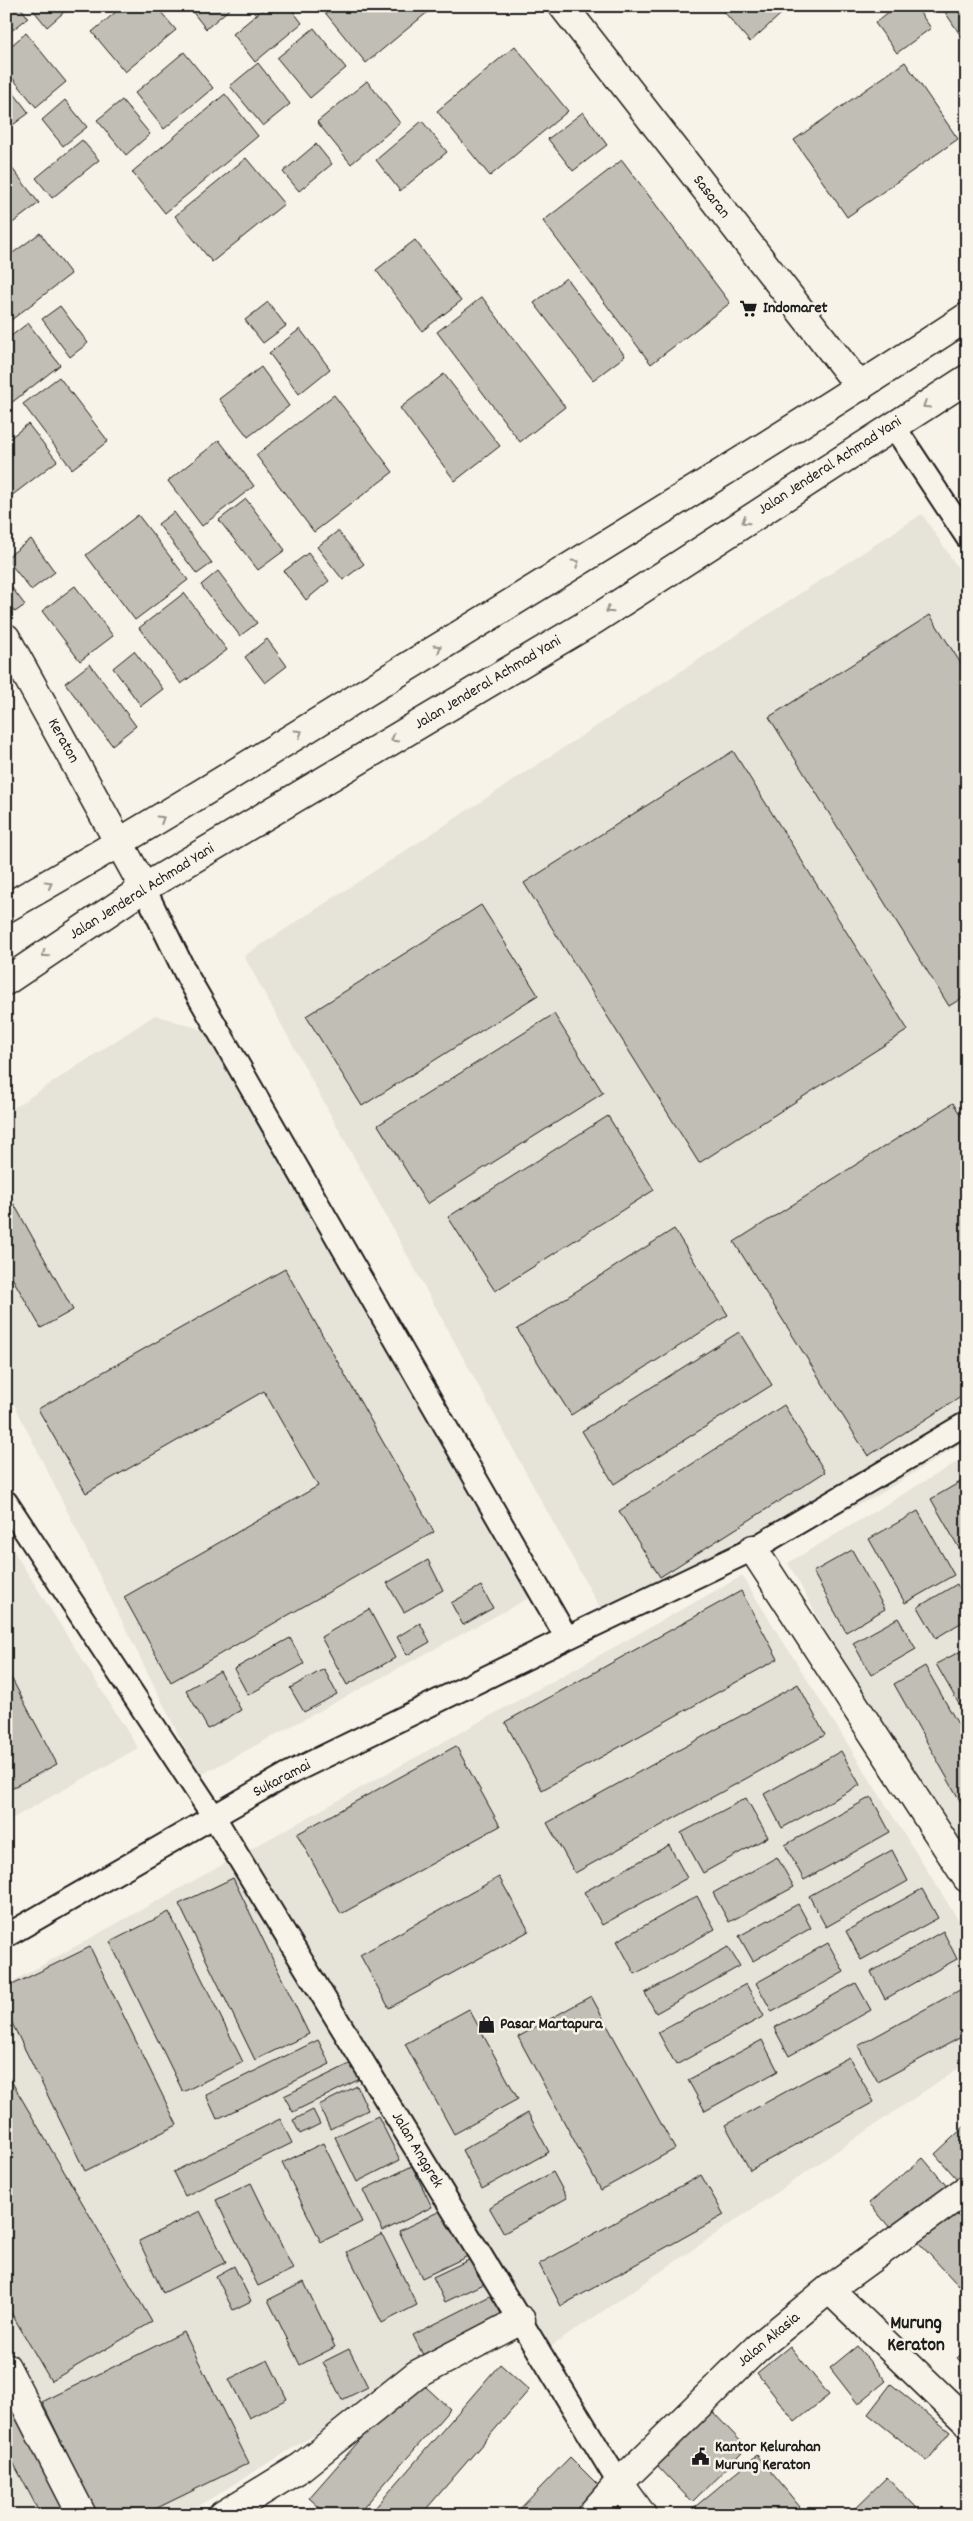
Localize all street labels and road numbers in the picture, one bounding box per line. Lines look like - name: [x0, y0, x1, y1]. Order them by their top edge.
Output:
- street label: Sasaran: [687, 170, 735, 224]
- street label: Jalan Jenderal Achmad Yani: [754, 411, 906, 521]
- street label: Jalan Jenderal Achmad Yani: [410, 630, 566, 736]
- street label: Keraton: [41, 714, 85, 768]
- street label: Jalan Jenderal Achmad Yani: [65, 838, 219, 946]
- street label: Sukaramai: [249, 1754, 315, 1804]
- street label: Jalan Anggrek: [385, 2107, 449, 2193]
- street label: Jalan Akasia: [733, 2307, 806, 2373]

